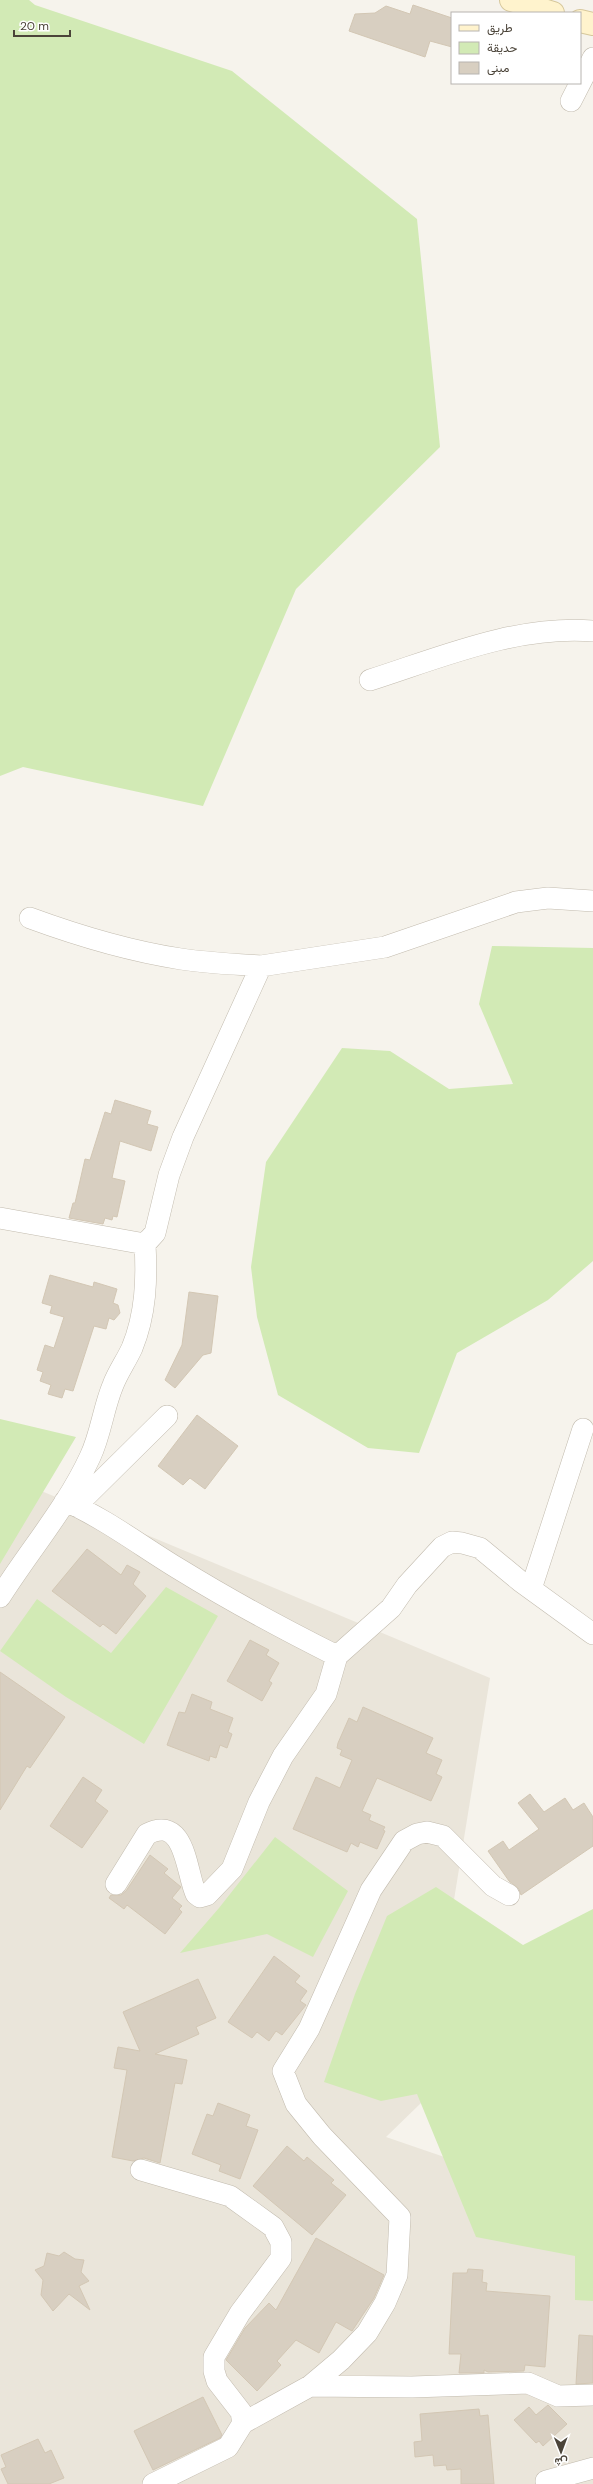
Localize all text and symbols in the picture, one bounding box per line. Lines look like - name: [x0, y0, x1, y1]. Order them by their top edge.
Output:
- scale bar: [14, 12, 70, 38]
- legend: [451, 12, 581, 84]
- text: 20 m: [20, 18, 49, 34]
- text: طريق: [487, 20, 513, 36]
- text: حديقة: [487, 40, 517, 56]
- text: مبنى: [487, 60, 509, 76]
- north arrow: [541, 2432, 581, 2472]
- text: ش: [554, 2455, 568, 2469]

